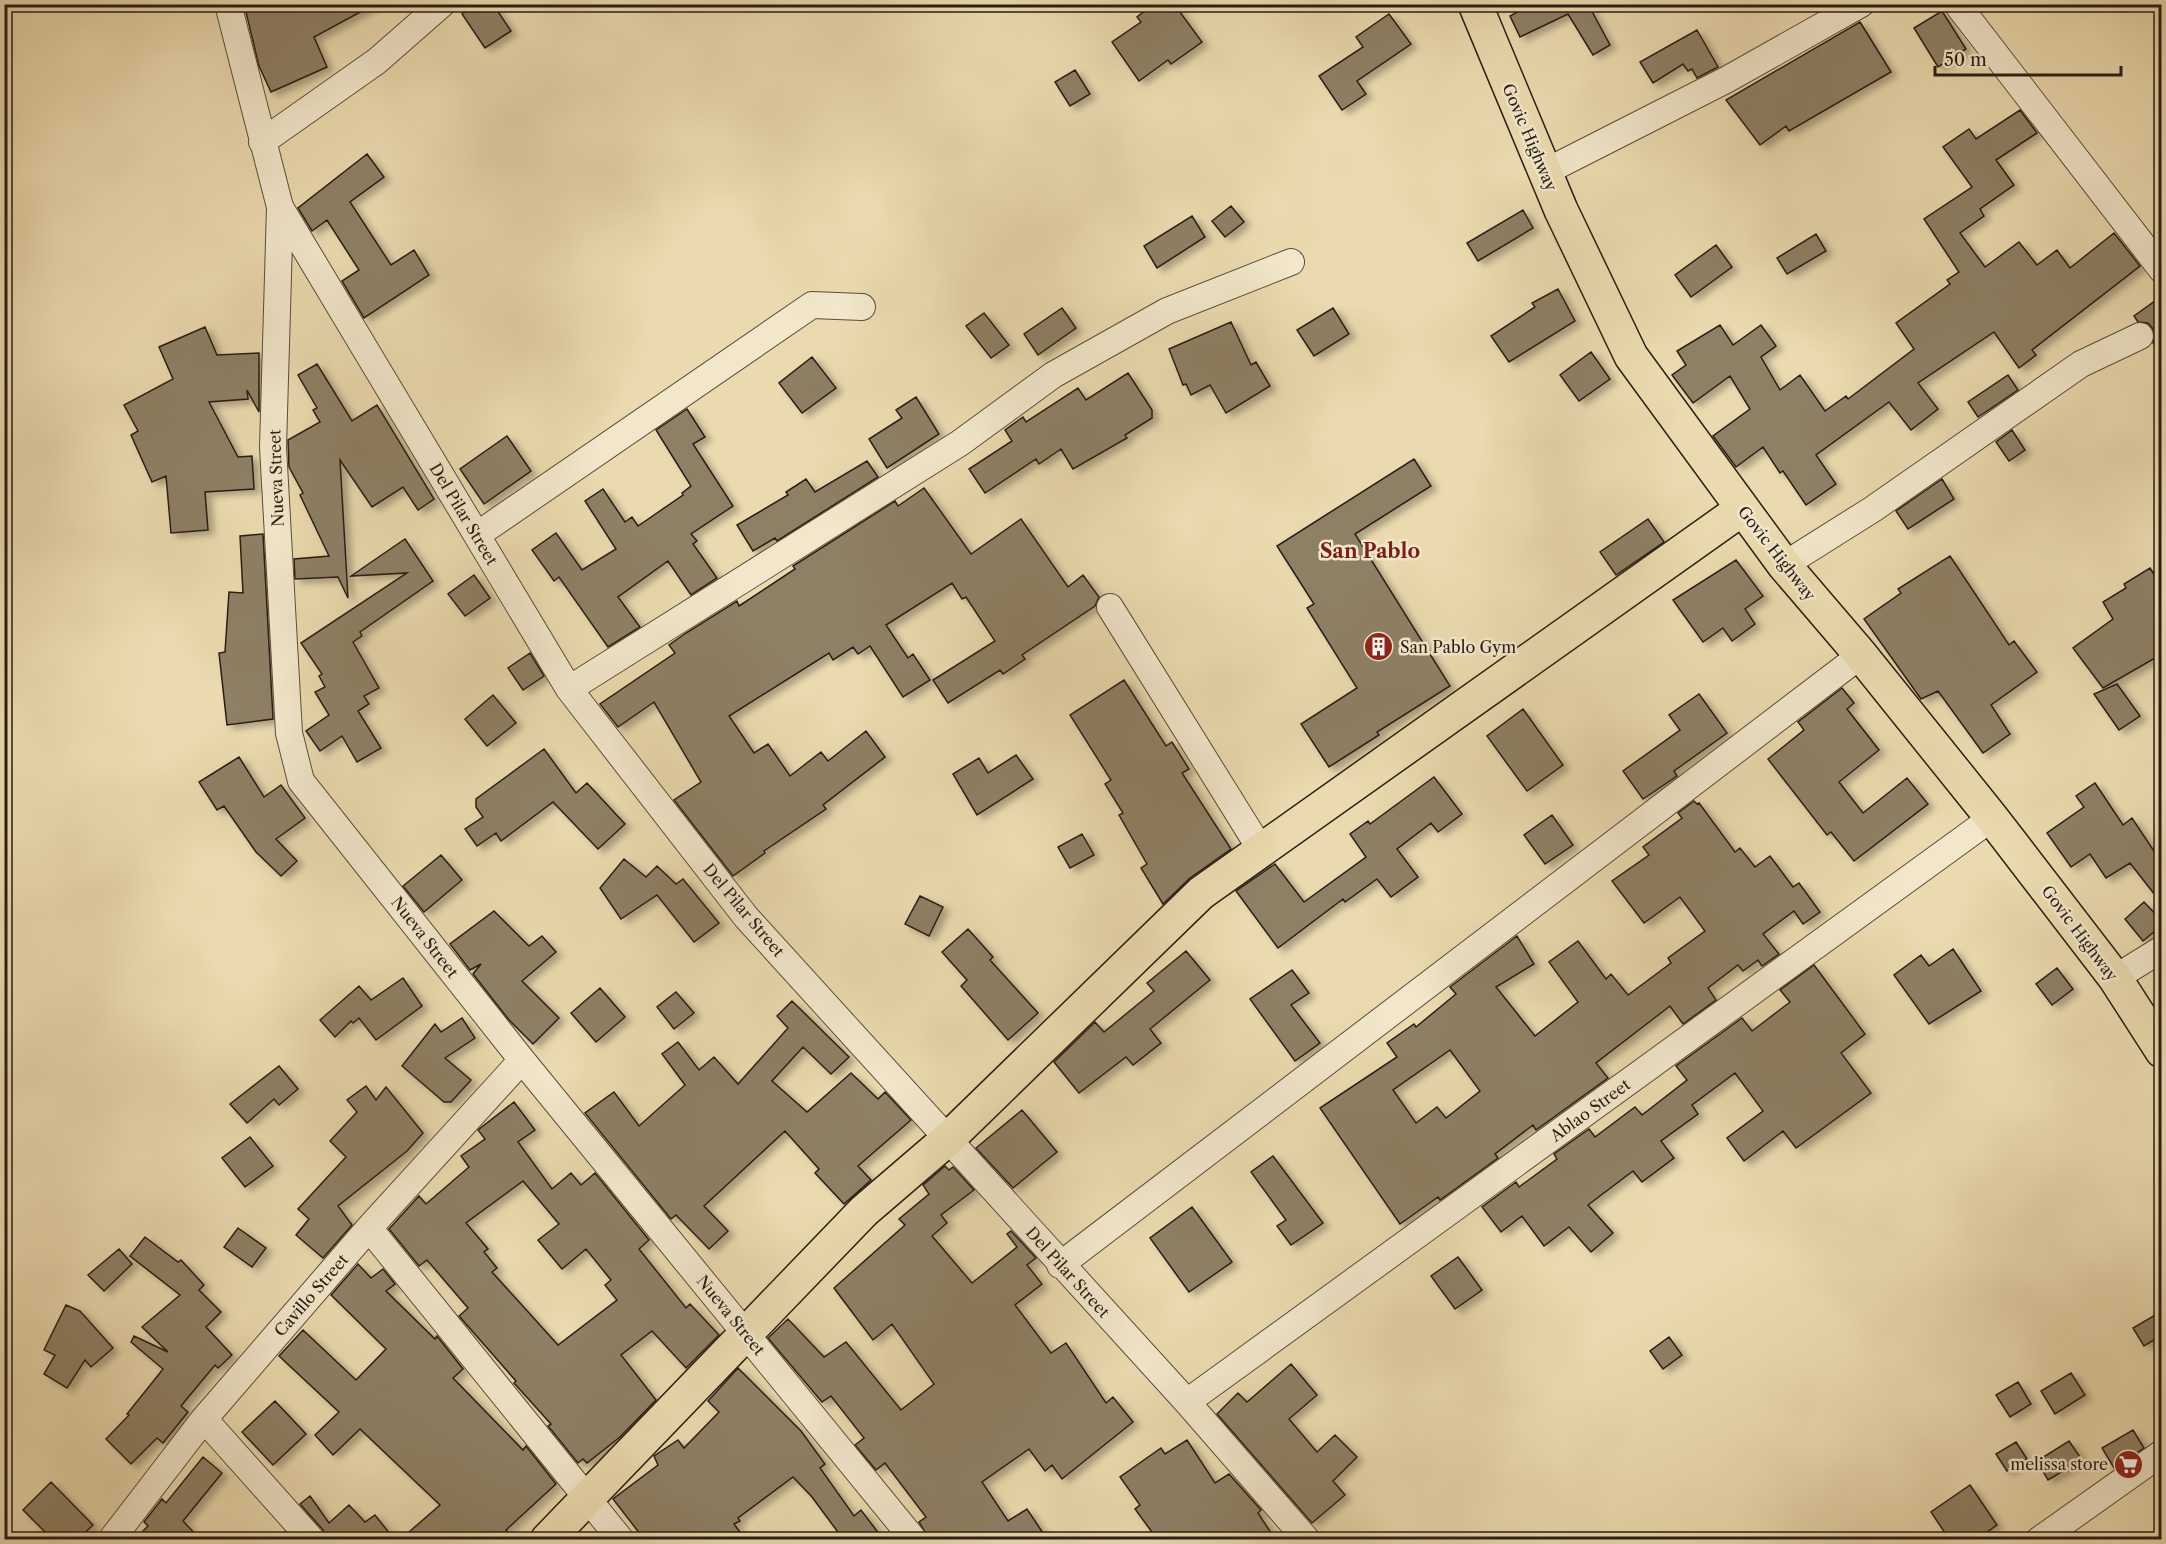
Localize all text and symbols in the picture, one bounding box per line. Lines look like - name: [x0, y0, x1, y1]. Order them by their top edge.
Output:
- scale bar: [1935, 39, 2121, 77]
- text: 50 m: [1944, 49, 1987, 71]
- street label: Govic Highway: [1498, 80, 1562, 195]
- street label: Nueva Street: [264, 429, 288, 527]
- street label: Del Pilar Street: [426, 459, 503, 569]
- street label: Govic Highway: [1734, 502, 1821, 605]
- district label: San Pablo: [1320, 539, 1420, 563]
- building icon: San Pablo Gym: [1363, 631, 1395, 663]
- place label: San Pablo Gym: [1400, 637, 1516, 657]
- street label: Del Pilar Street: [699, 859, 789, 961]
- street label: Govic Highway: [2037, 881, 2123, 986]
- street label: Nueva Street: [387, 892, 463, 982]
- street label: Ablao Street: [1545, 1074, 1634, 1146]
- street label: Del Pilar Street: [1022, 1222, 1114, 1322]
- street label: Cavillo Street: [270, 1249, 352, 1340]
- street label: Nueva Street: [693, 1271, 770, 1359]
- supermarket icon: melissa store: [2113, 1448, 2145, 1480]
- place label: melissa store: [2010, 1454, 2108, 1474]

